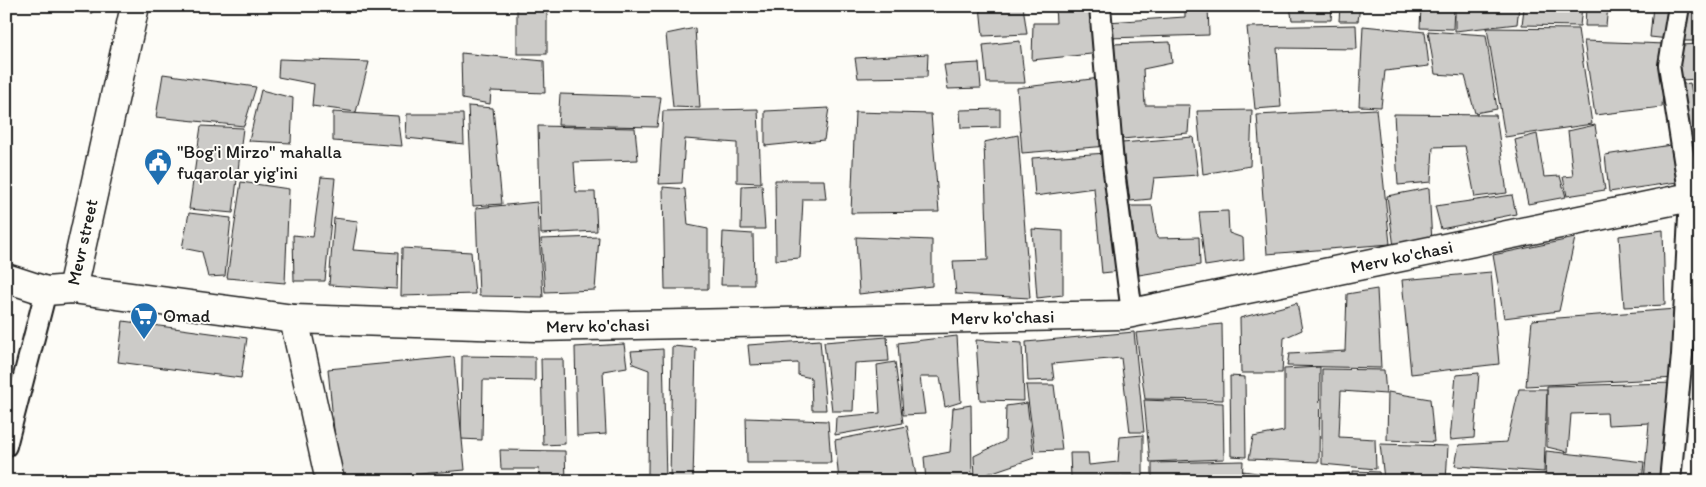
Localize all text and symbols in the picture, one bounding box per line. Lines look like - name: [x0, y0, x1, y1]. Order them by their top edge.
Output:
- place label: "Bog'i Mirzo" mahalla fuqarolar yig'ini: [177, 141, 342, 184]
- public building icon: "Bog'i Mirzo" mahalla fuqarolar yig'ini: [143, 147, 173, 186]
- street label: Mevr street: [62, 197, 103, 287]
- street label: Merv ko'chasi: [1349, 236, 1455, 278]
- supermarket icon: Omad: [129, 301, 159, 340]
- place label: Omad: [163, 305, 211, 327]
- street label: Merv ko'chasi: [950, 305, 1055, 330]
- street label: Merv ko'chasi: [546, 314, 650, 338]

